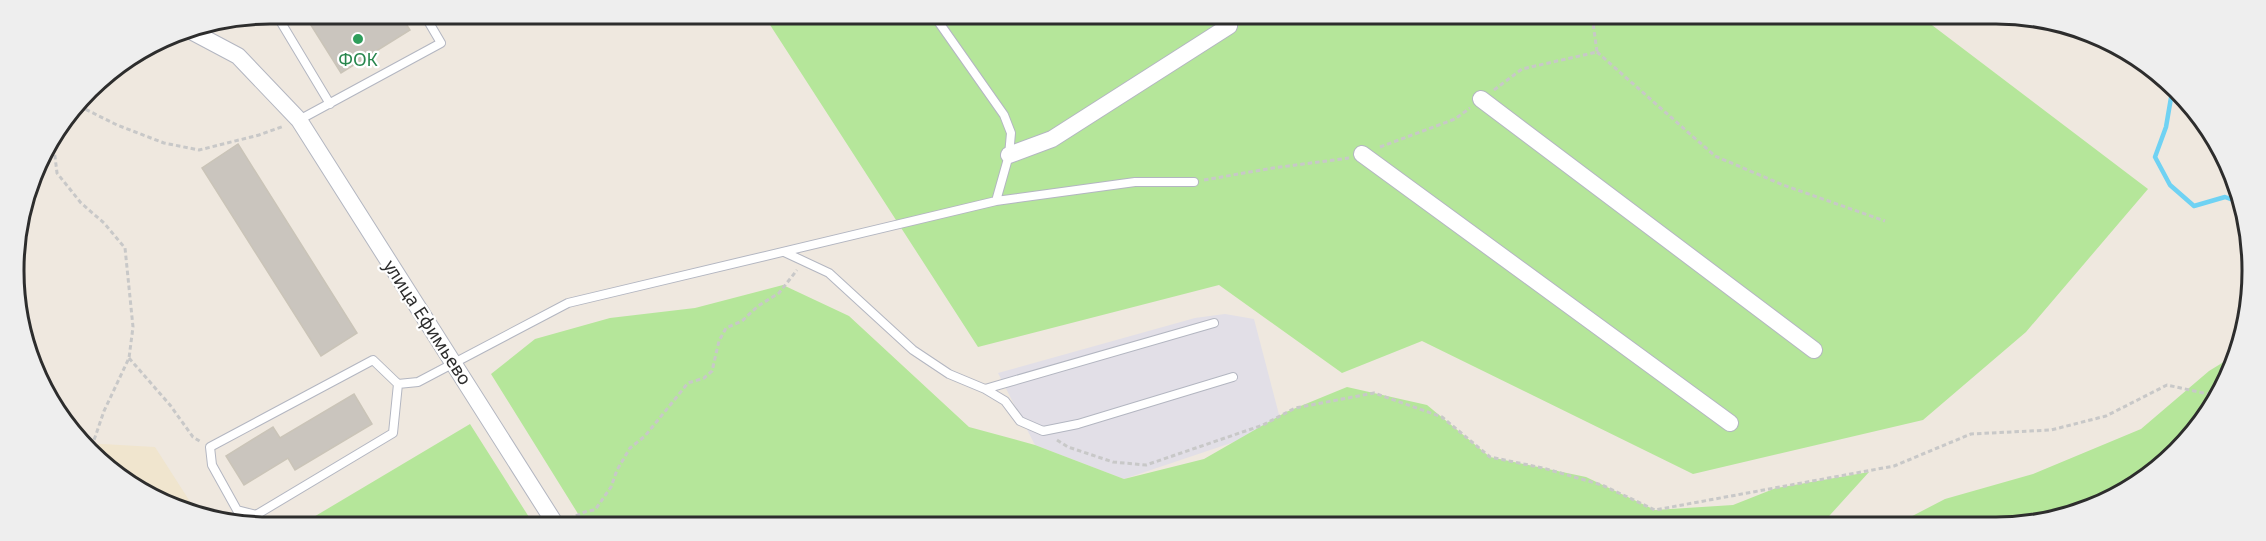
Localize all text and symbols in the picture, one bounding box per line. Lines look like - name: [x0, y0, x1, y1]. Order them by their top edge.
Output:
- marker: ФОК: [351, 32, 365, 46]
- place label: ФОК: [338, 47, 379, 71]
- street label: улица Ефимьево: [379, 255, 477, 389]

